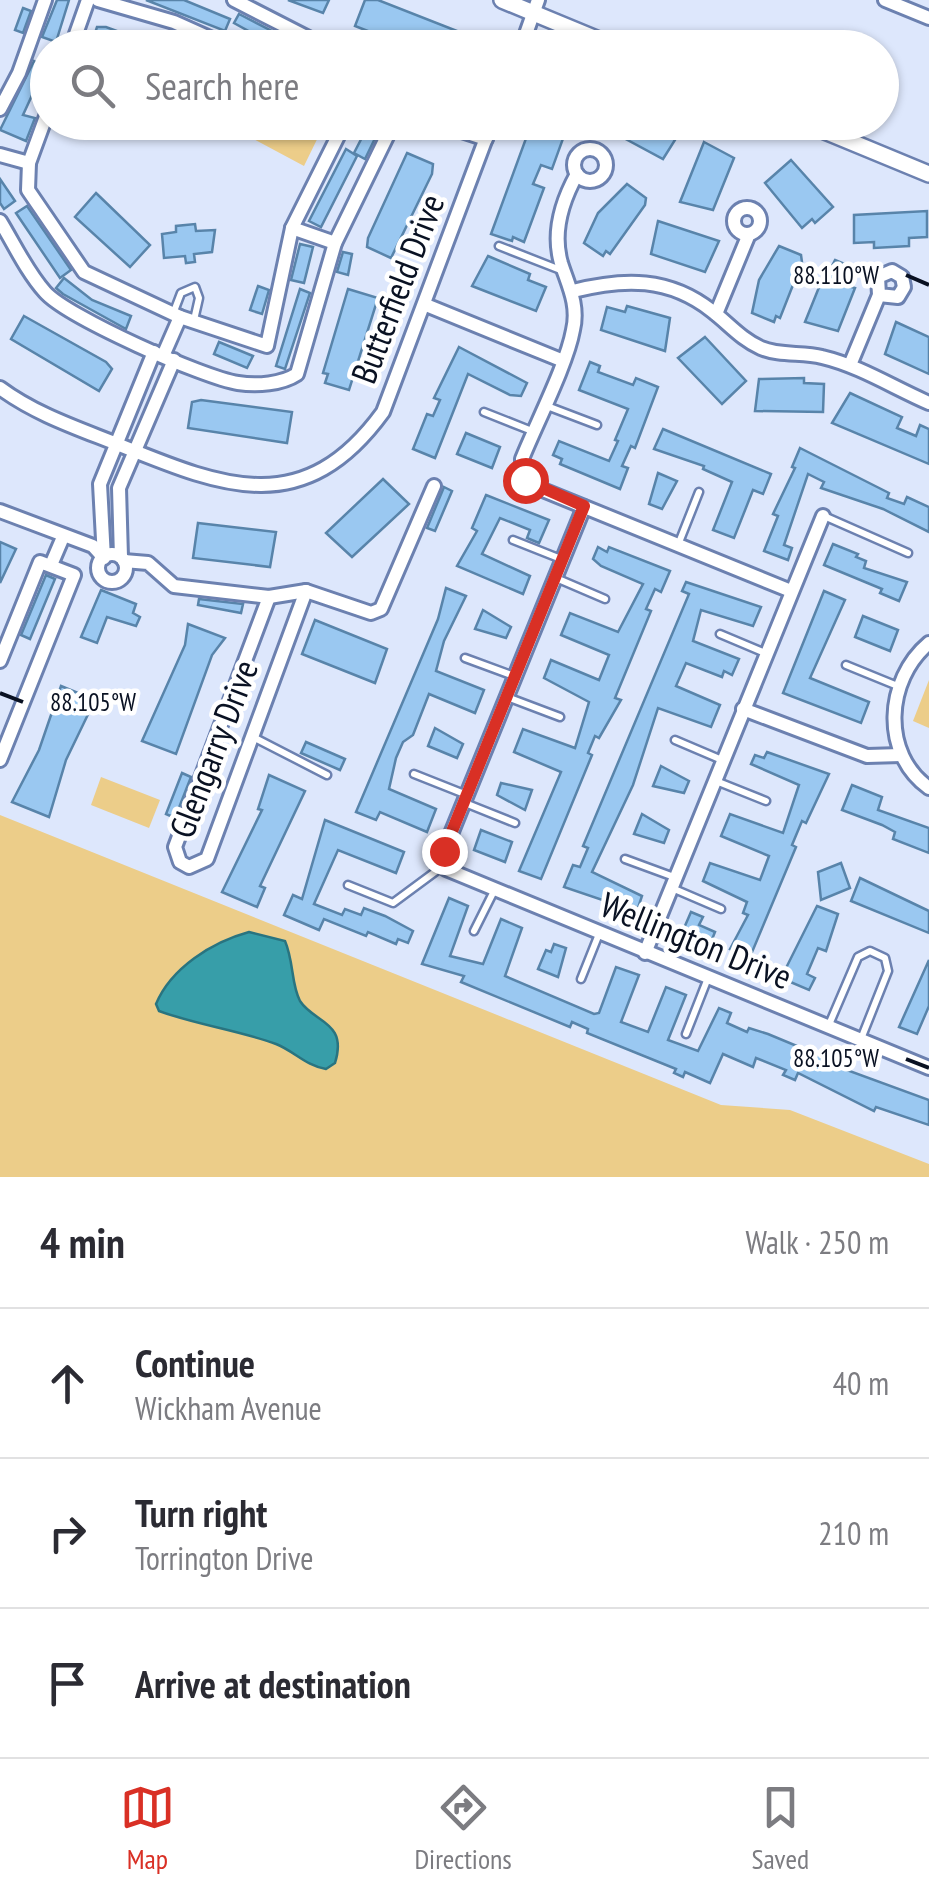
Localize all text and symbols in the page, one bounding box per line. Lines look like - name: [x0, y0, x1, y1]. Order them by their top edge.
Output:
- search box: [30, 30, 899, 140]
- icon: search: [65, 58, 120, 113]
- text: Search here: [145, 61, 299, 110]
- street label: Butterfield Drive: [340, 188, 454, 390]
- text: 88.110°W: [793, 259, 879, 291]
- route start: [503, 458, 549, 504]
- street label: Glengarry Drive: [158, 653, 268, 844]
- text: 88.105°W: [50, 686, 136, 718]
- route end: [422, 829, 468, 875]
- street label: Wellington Drive: [594, 881, 799, 999]
- text: 88.105°W: [793, 1042, 879, 1074]
- text: 4 min: [40, 1215, 125, 1270]
- text: Walk · 250 m: [745, 1221, 889, 1263]
- text: Continue: [135, 1338, 255, 1387]
- icon: ahead: [40, 1356, 95, 1411]
- text: 40 m: [833, 1362, 889, 1404]
- text: Wickham Avenue: [135, 1387, 322, 1429]
- text: Turn right: [135, 1488, 267, 1537]
- icon: right: [40, 1506, 95, 1561]
- text: 210 m: [818, 1512, 889, 1554]
- text: Torrington Drive: [135, 1537, 314, 1579]
- icon: arrive: [40, 1656, 95, 1711]
- text: Arrive at destination: [135, 1659, 411, 1708]
- tab: Map: [120, 1780, 175, 1877]
- tab: Directions: [414, 1780, 512, 1877]
- tab: Saved: [751, 1780, 809, 1877]

